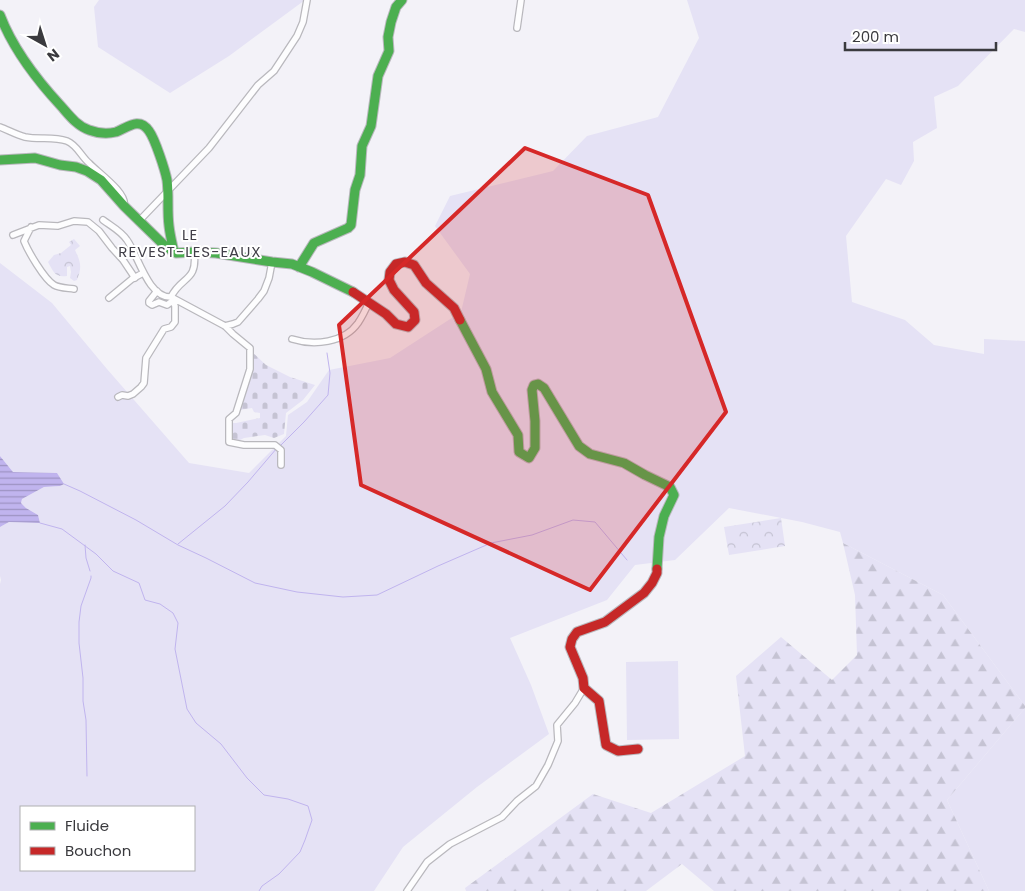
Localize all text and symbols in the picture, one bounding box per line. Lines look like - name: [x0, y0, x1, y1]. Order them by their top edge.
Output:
- north arrow: [20, 20, 70, 70]
- scale bar: [845, 20, 996, 52]
- text: 200 m: [852, 26, 899, 47]
- text: N: [43, 44, 64, 66]
- district label: LE REVEST-LES-EAUX: [118, 224, 262, 262]
- legend: [20, 806, 195, 871]
- text: Fluide: [65, 815, 109, 836]
- text: Bouchon: [65, 840, 131, 861]

